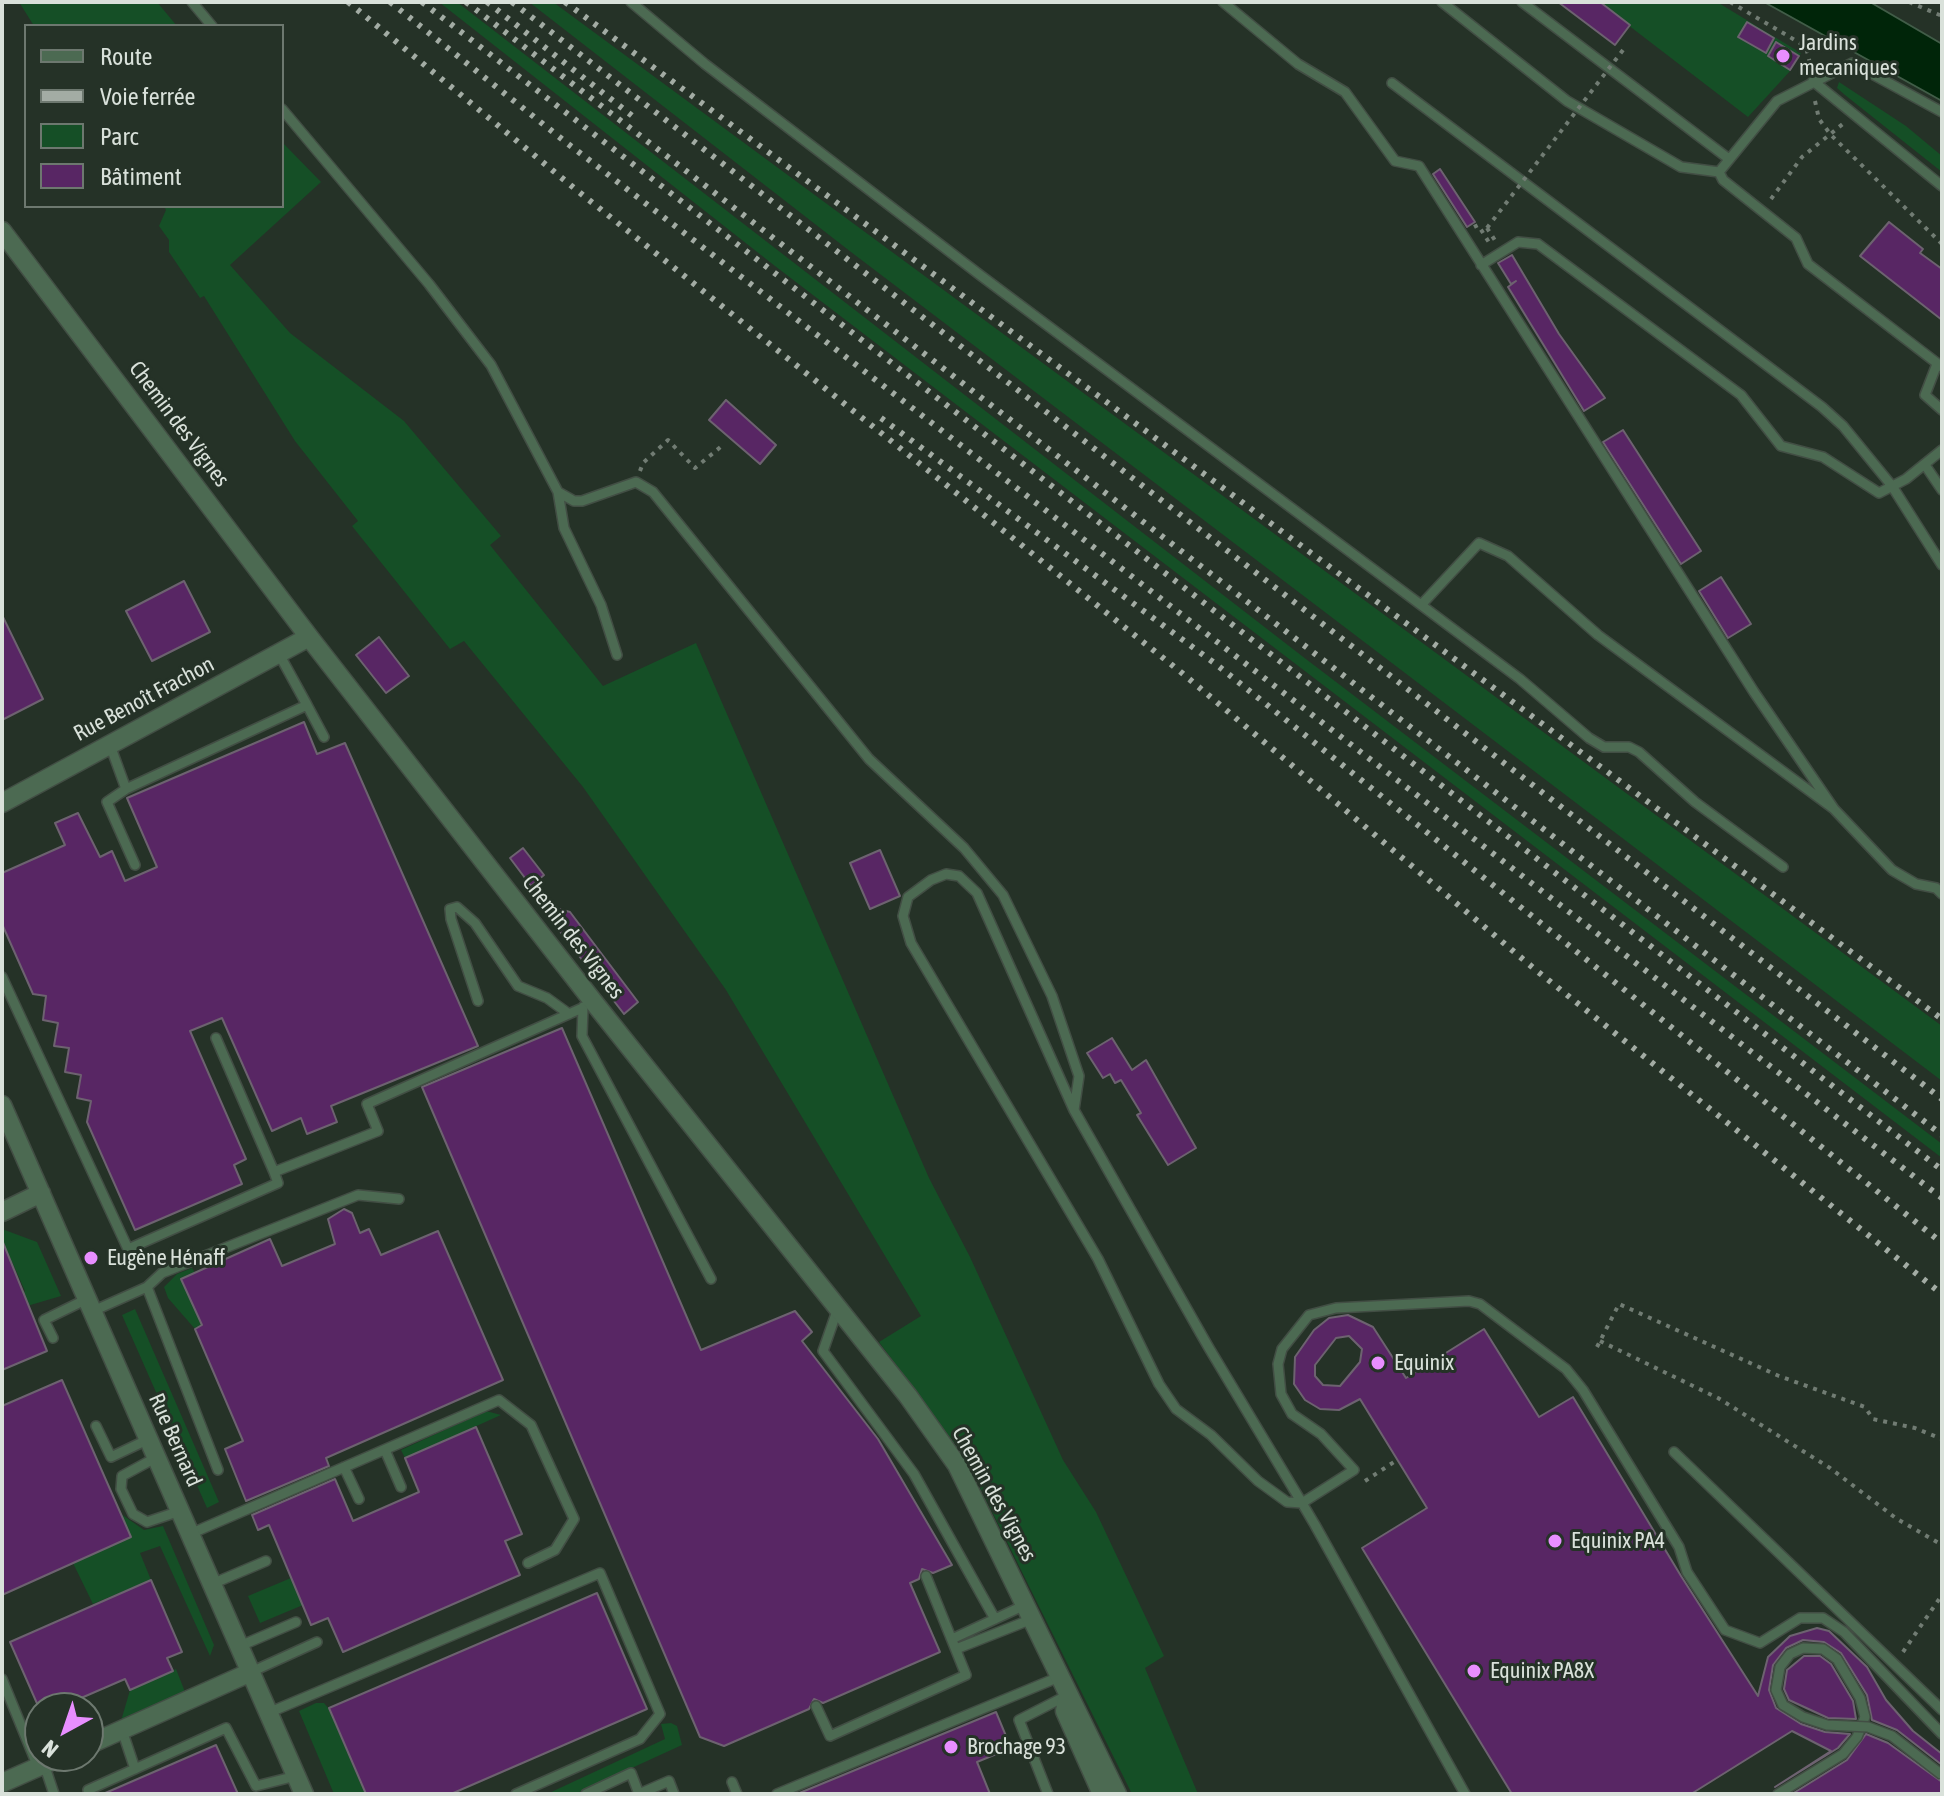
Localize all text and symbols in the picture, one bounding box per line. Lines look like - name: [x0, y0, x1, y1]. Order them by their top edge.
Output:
- legend: [24, 24, 284, 208]
- place label: Jardins mecaniques: [1799, 30, 1898, 82]
- text: Route: [100, 43, 152, 70]
- marker: Jardins mecaniques: [1774, 47, 1792, 65]
- text: Voie ferrée: [100, 83, 195, 110]
- text: Parc: [100, 123, 138, 150]
- text: Bâtiment: [100, 163, 182, 190]
- street label: Chemin des Vignes: [123, 356, 235, 492]
- street label: Rue Benoît Frachon: [69, 651, 219, 747]
- street label: Chemin des Vignes: [516, 870, 630, 1004]
- place label: Eugène Hénaff: [107, 1245, 225, 1271]
- marker: Eugène Hénaff: [82, 1249, 100, 1267]
- place label: Equinix: [1394, 1350, 1454, 1376]
- marker: Equinix: [1369, 1354, 1387, 1372]
- street label: Rue Bernard: [143, 1389, 207, 1491]
- street label: Chemin des Vignes: [946, 1422, 1042, 1566]
- place label: Equinix PA4: [1571, 1528, 1665, 1554]
- marker: Equinix PA4: [1546, 1532, 1564, 1550]
- place label: Equinix PA8X: [1490, 1658, 1594, 1684]
- marker: Equinix PA8X: [1465, 1662, 1483, 1680]
- north arrow: [24, 1692, 104, 1772]
- place label: Brochage 93: [967, 1734, 1066, 1760]
- text: N: [37, 1735, 63, 1763]
- marker: Brochage 93: [942, 1738, 960, 1756]

